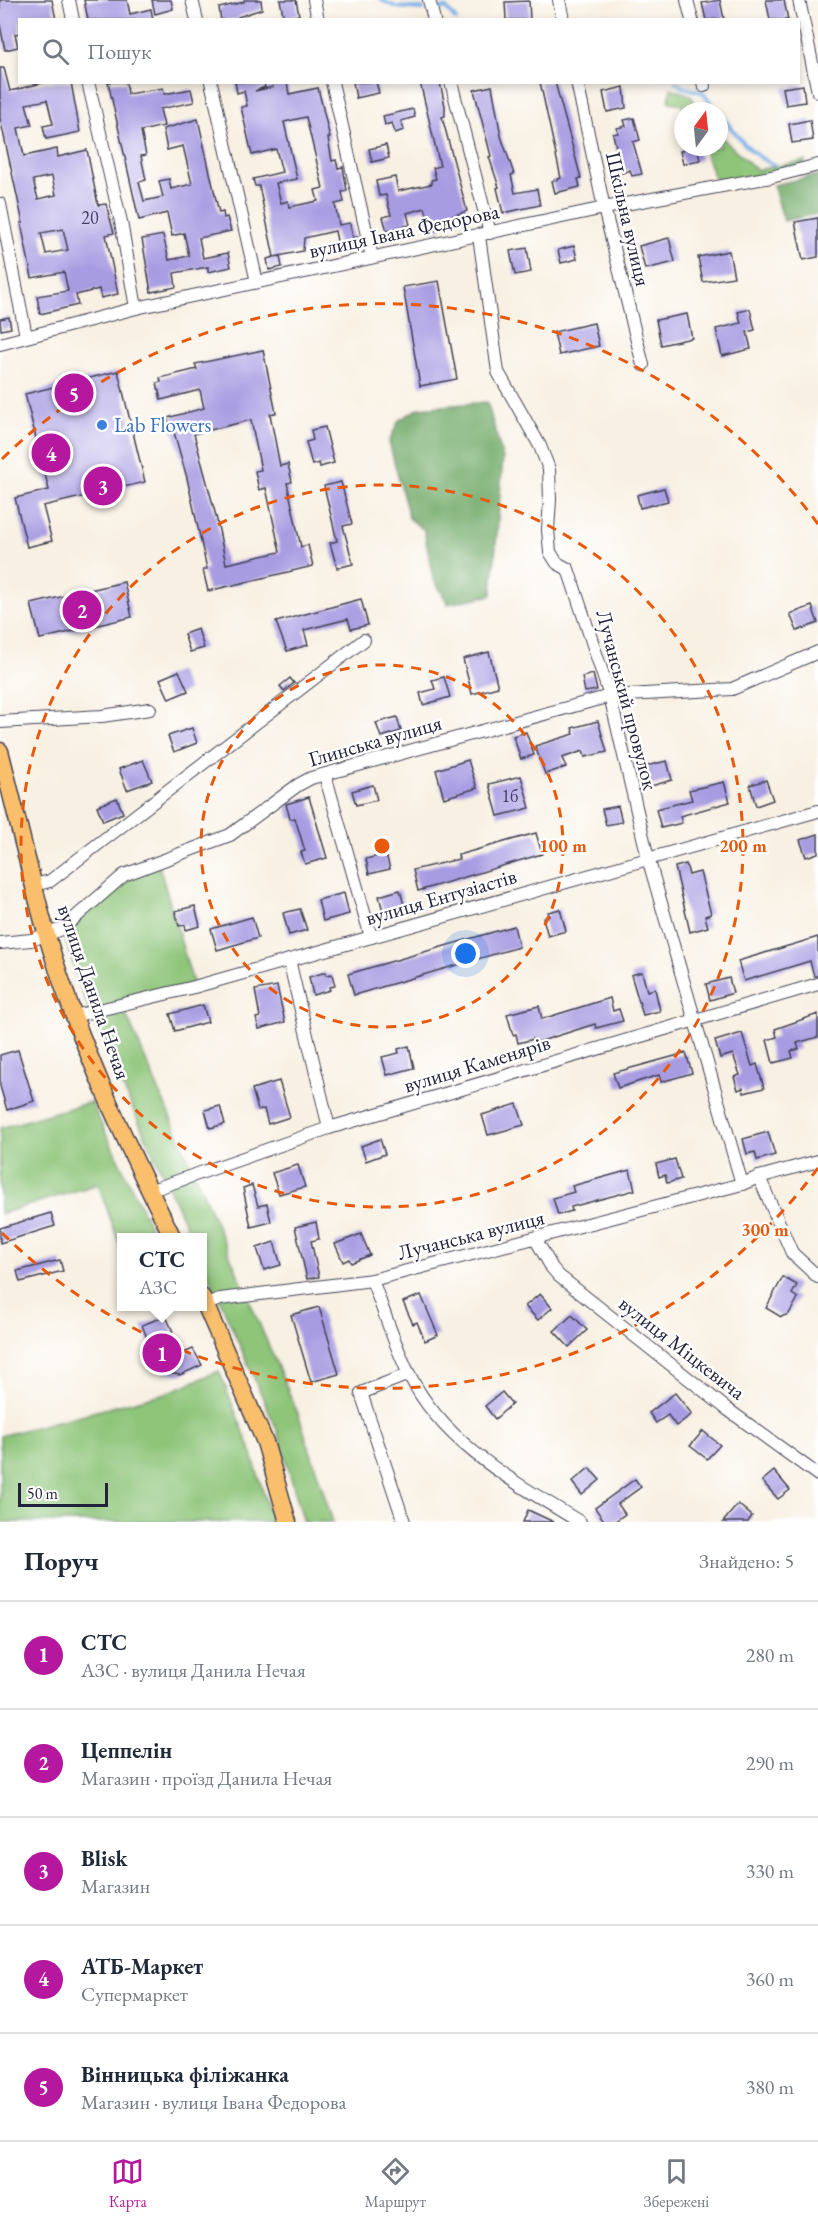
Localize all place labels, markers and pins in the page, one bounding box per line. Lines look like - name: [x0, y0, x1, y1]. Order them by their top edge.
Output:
- pin: 5: [54, 370, 94, 416]
- place label: Lab Flowers: [114, 411, 212, 438]
- marker: Lab Flowers: [95, 418, 109, 432]
- pin: 4: [32, 430, 70, 476]
- pin: 3: [84, 464, 122, 508]
- pin: 2: [62, 588, 101, 632]
- centre of rings: [372, 836, 392, 856]
- pin: 1: [142, 1330, 182, 1376]

